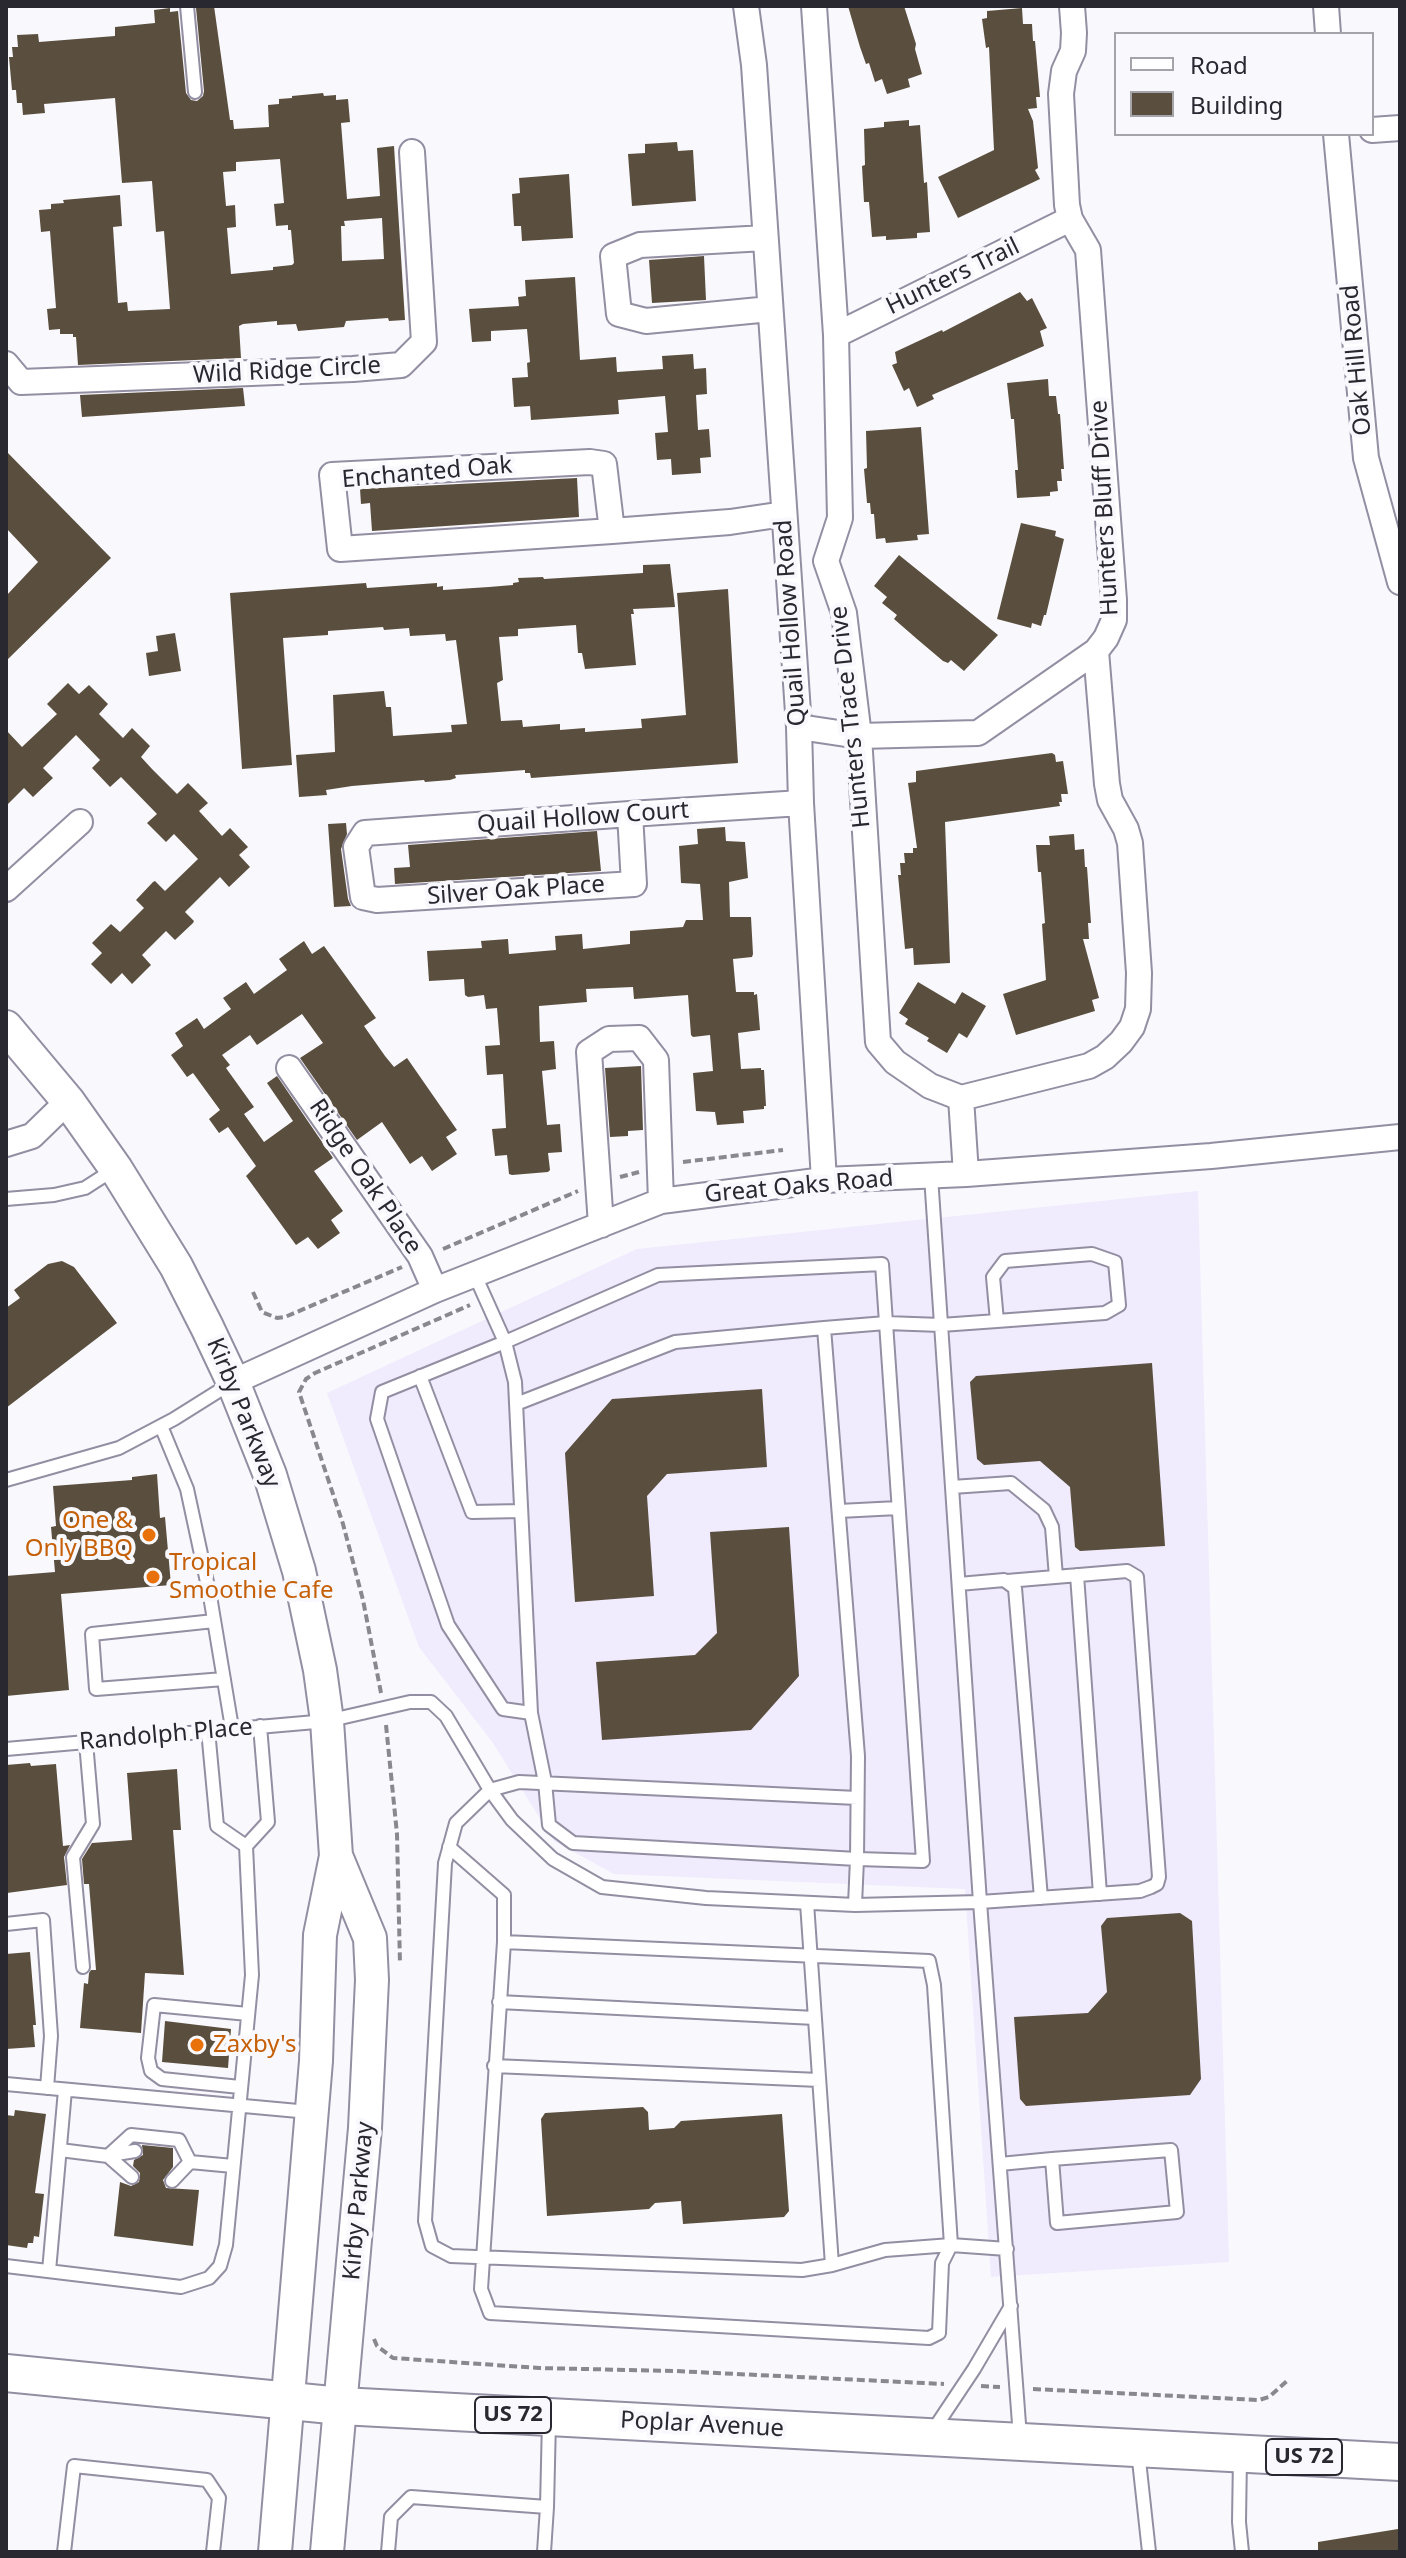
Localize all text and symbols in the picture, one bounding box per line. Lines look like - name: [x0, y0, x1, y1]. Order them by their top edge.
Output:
- legend: [1114, 32, 1374, 136]
- text: Road: [1190, 48, 1248, 81]
- text: Building: [1190, 88, 1283, 121]
- street label: Hunters Trail: [882, 232, 1024, 322]
- street label: Oak Hill Road: [1336, 283, 1378, 437]
- street label: Wild Ridge Circle: [192, 352, 382, 390]
- street label: Hunters Bluff Drive: [1085, 399, 1125, 617]
- street label: Enchanted Oak: [341, 451, 513, 495]
- street label: Quail Hollow Road: [769, 519, 813, 727]
- street label: Hunters Trace Drive: [825, 605, 877, 829]
- street label: Quail Hollow Court: [476, 796, 690, 840]
- street label: Silver Oak Place: [426, 870, 606, 912]
- street label: Ridge Oak Place: [302, 1094, 428, 1260]
- street label: Great Oaks Road: [703, 1164, 895, 1210]
- street label: Kirby Parkway: [200, 1334, 286, 1492]
- place label: One & Only BBQ: [25, 1507, 133, 1563]
- marker: One & Only BBQ: [140, 1526, 158, 1544]
- place label: Tropical Smoothie Cafe: [169, 1549, 334, 1605]
- marker: Tropical Smoothie Cafe: [144, 1568, 162, 1586]
- street label: Randolph Place: [78, 1713, 254, 1757]
- place label: Zaxby's: [213, 2031, 297, 2059]
- marker: Zaxby's: [188, 2036, 206, 2054]
- street label: Kirby Parkway: [338, 2121, 380, 2281]
- road number: US 72: [475, 2397, 551, 2433]
- street label: Poplar Avenue: [619, 2406, 785, 2444]
- road number: US 72: [1266, 2439, 1342, 2475]

